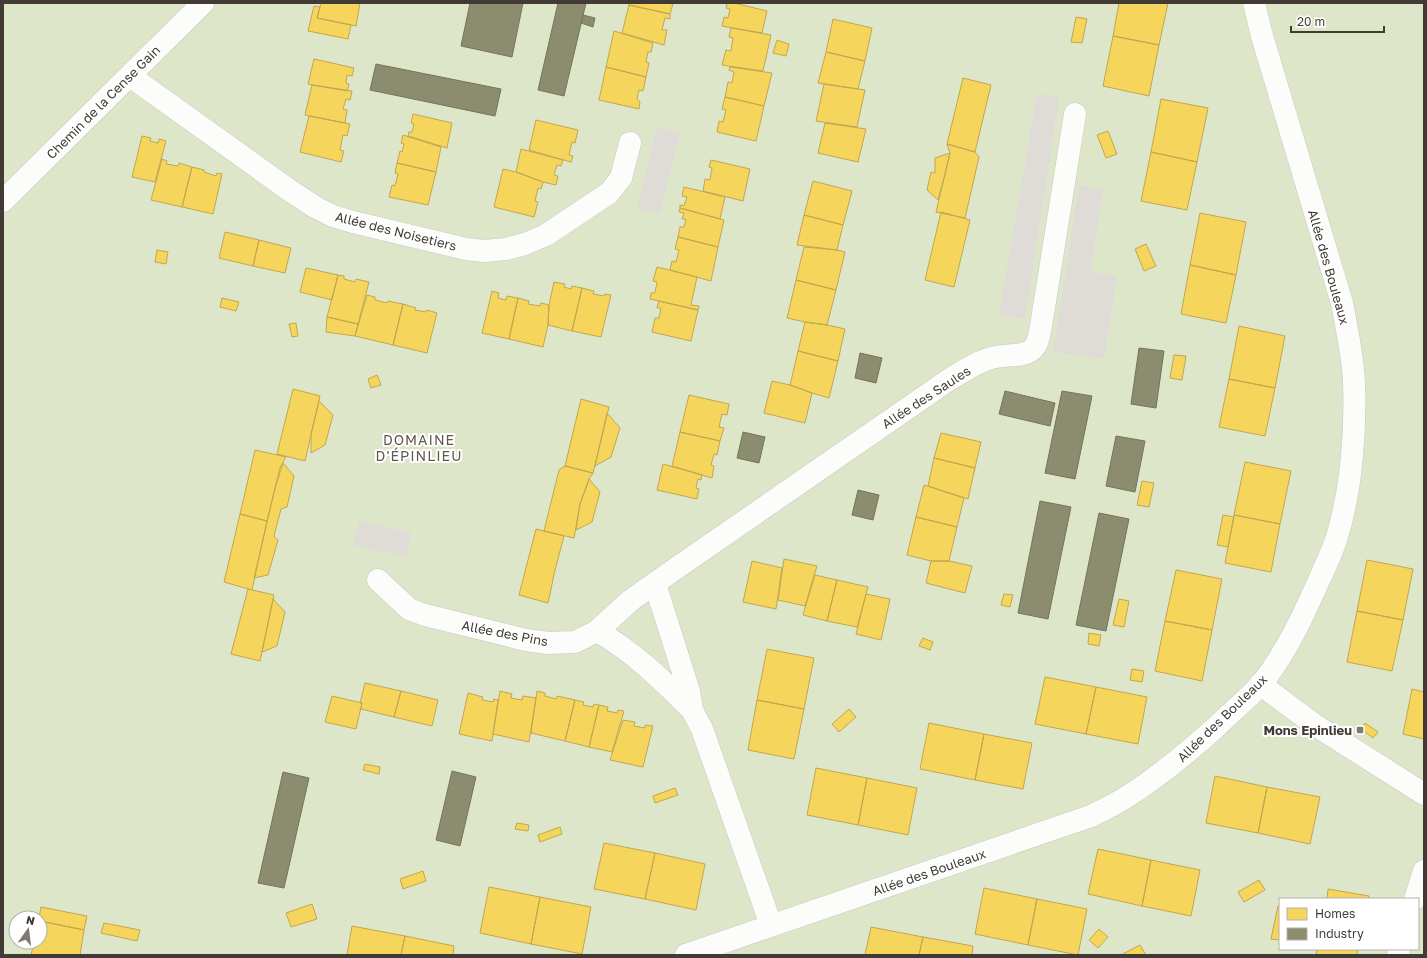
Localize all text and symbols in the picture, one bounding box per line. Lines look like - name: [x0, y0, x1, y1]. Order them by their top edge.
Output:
- scale bar: [1291, 8, 1384, 34]
- text: 20 m: [1297, 14, 1325, 29]
- street label: Chemin de la Cense Gain: [43, 42, 163, 162]
- street label: Allée des Noisetiers: [334, 208, 458, 254]
- street label: Allée des Bouleaux: [1305, 208, 1353, 326]
- street label: Allée des Saules: [879, 362, 973, 432]
- district label: DOMAINE D'ÉPINLIEU: [376, 431, 462, 464]
- street label: Allée des Pins: [461, 617, 550, 649]
- street label: Allée des Bouleaux: [1174, 671, 1270, 765]
- place label: Mons Epinlieu: [1263, 722, 1352, 738]
- marker: Mons Epinlieu: [1355, 725, 1365, 735]
- street label: Allée des Bouleaux: [870, 845, 988, 899]
- legend: [1279, 898, 1419, 950]
- text: Homes: [1315, 906, 1355, 921]
- north arrow: [8, 910, 48, 950]
- text: N: [25, 912, 36, 927]
- text: Industry: [1315, 926, 1364, 941]

